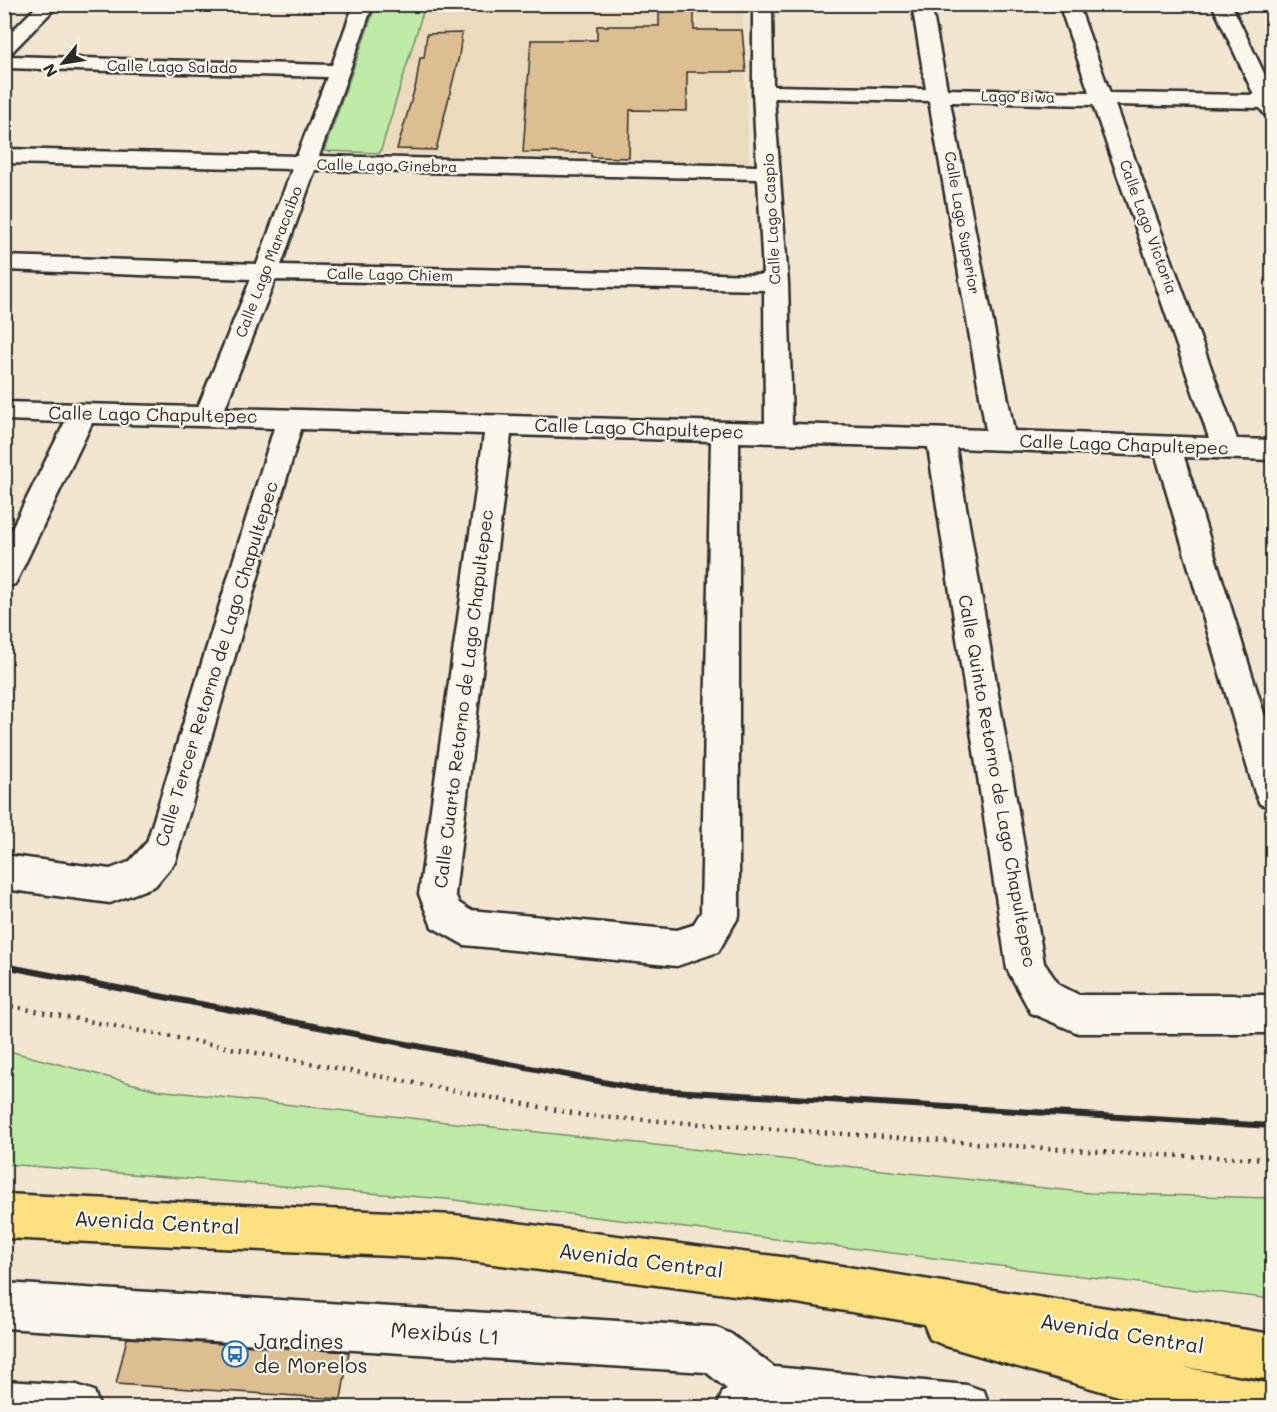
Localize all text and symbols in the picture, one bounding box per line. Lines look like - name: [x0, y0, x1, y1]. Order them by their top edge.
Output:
- north arrow: [33, 33, 93, 93]
- street label: Calle Lago Salado: [107, 55, 238, 77]
- text: N: [37, 60, 62, 81]
- street label: Lago Biwa: [981, 85, 1055, 107]
- street label: Calle Lago Superior: [941, 150, 985, 296]
- street label: Calle Lago Caspio: [758, 153, 784, 285]
- street label: Calle Lago Ginebra: [316, 154, 458, 176]
- street label: Calle Lago Victoria: [1115, 157, 1183, 296]
- street label: Calle Lago Maracaibo: [230, 183, 306, 340]
- street label: Calle Lago Chiem: [327, 263, 453, 285]
- street label: Calle Lago Chapultepec: [48, 400, 258, 428]
- street label: Calle Lago Chapultepec: [534, 412, 744, 444]
- street label: Calle Lago Chapultepec: [1019, 428, 1229, 460]
- street label: Calle Tercer Retorno de Lago Chapultepec: [149, 478, 283, 849]
- street label: Calle Cuarto Retorno de Lago Chapultepec: [428, 508, 498, 890]
- street label: Calle Quinto Retorno de Lago Chapultepec: [953, 593, 1043, 969]
- street label: Avenida Central: [74, 1204, 240, 1239]
- street label: Avenida Central: [557, 1236, 725, 1283]
- street label: Avenida Central: [1038, 1306, 1206, 1359]
- street label: Mexibús L1: [390, 1315, 500, 1350]
- place label: Jardines de Morelos: [254, 1327, 368, 1378]
- bus stop icon: Jardines de Morelos: [220, 1339, 250, 1369]

